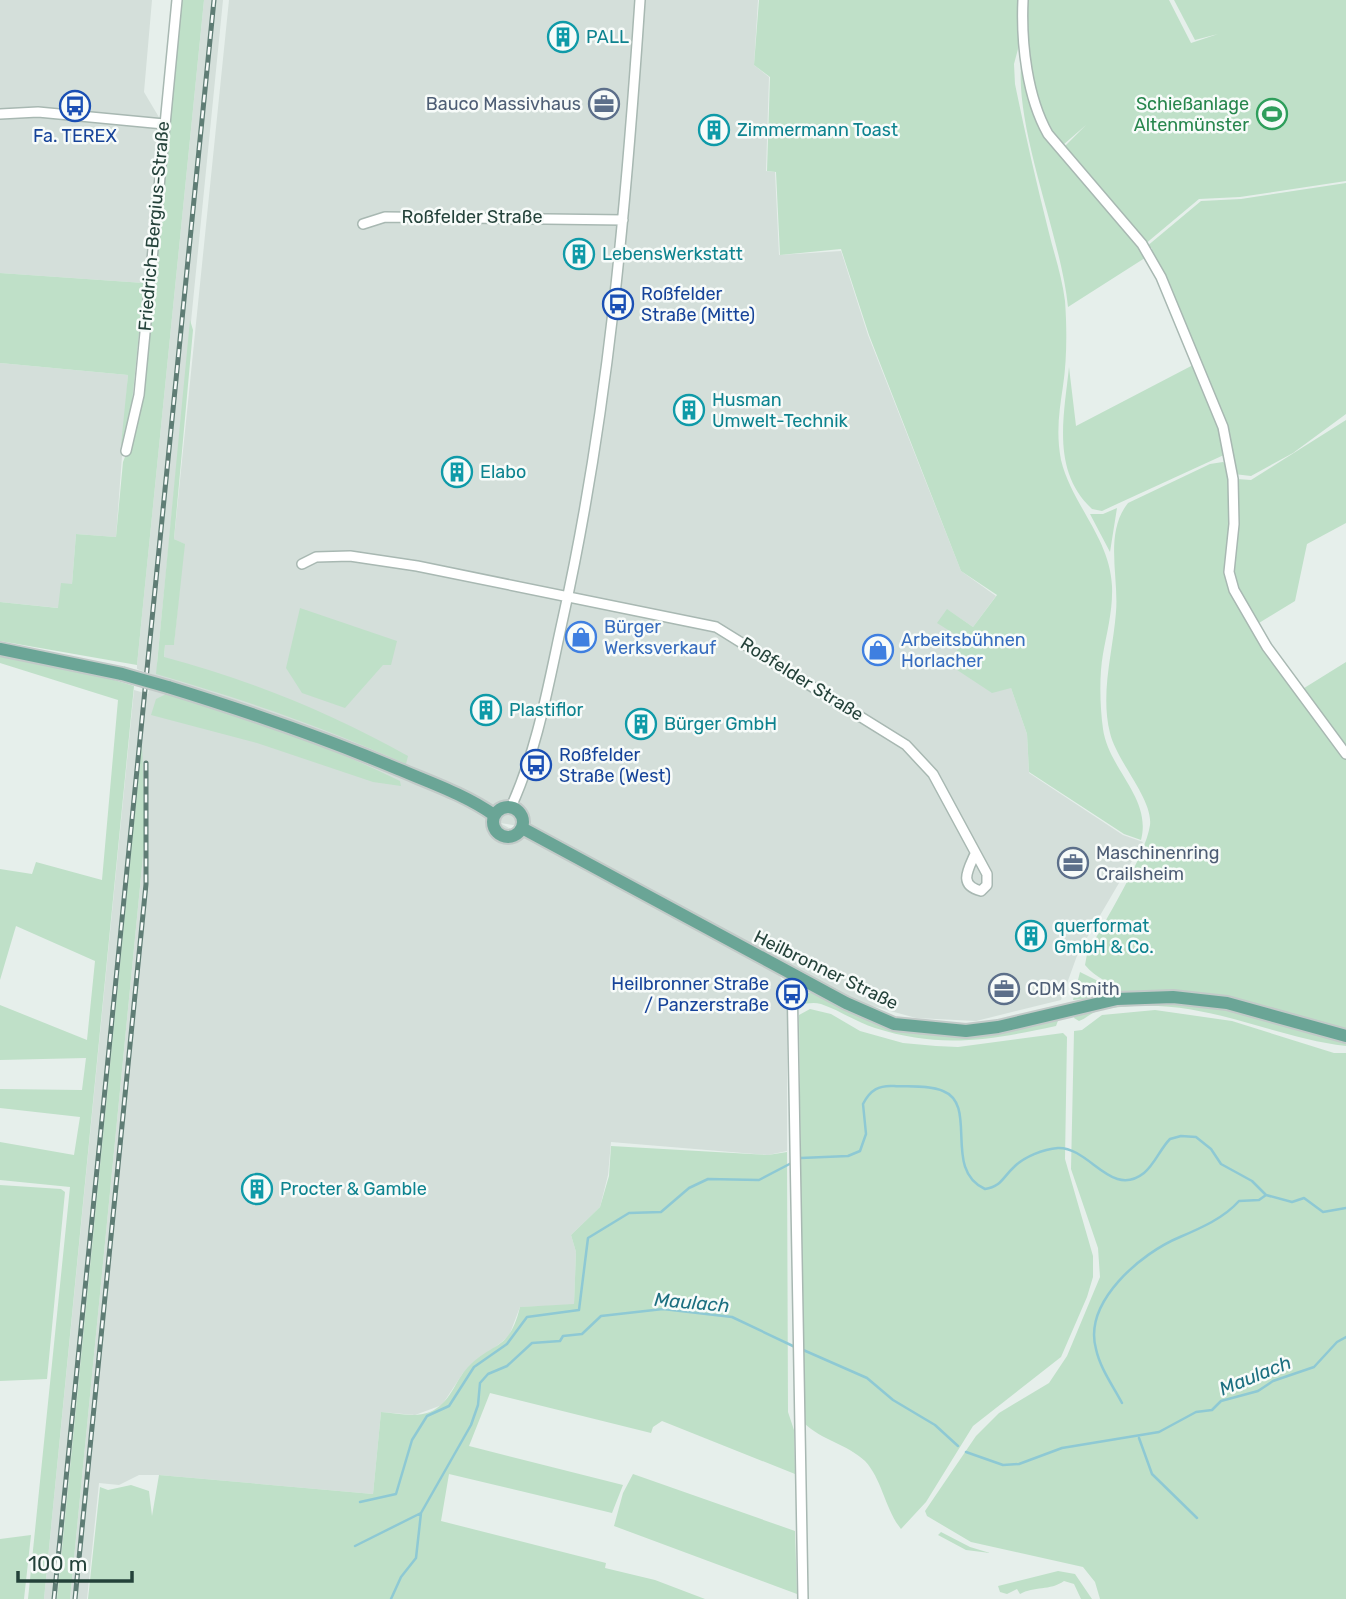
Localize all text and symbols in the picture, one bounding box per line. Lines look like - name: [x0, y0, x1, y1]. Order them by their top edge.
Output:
- building icon: PALL: [546, 20, 580, 54]
- place label: PALL: [586, 26, 629, 48]
- office icon: Bauco Massivhaus: [587, 87, 621, 121]
- bus stop icon: Fa. TEREX: [58, 89, 92, 123]
- place label: Bauco Massivhaus: [426, 93, 581, 115]
- place label: Schießanlage Altenmünster: [1134, 93, 1249, 136]
- sports icon: Schießanlage Altenmünster: [1255, 97, 1289, 131]
- building icon: Zimmermann Toast: [697, 113, 731, 147]
- place label: Zimmermann Toast: [737, 119, 898, 141]
- street label: Friedrich-Bergius-Straße: [134, 120, 174, 332]
- place label: Fa. TEREX: [33, 125, 117, 147]
- street label: Roßfelder Straße: [402, 206, 542, 228]
- building icon: LebensWerkstatt: [562, 237, 596, 271]
- place label: LebensWerkstatt: [602, 243, 743, 265]
- place label: Roßfelder Straße (Mitte): [641, 283, 755, 326]
- bus stop icon: Roßfelder Straße (Mitte): [601, 287, 635, 321]
- place label: Husman Umwelt-Technik: [712, 389, 848, 432]
- building icon: Husman Umwelt-Technik: [672, 393, 706, 427]
- building icon: Elabo: [440, 455, 474, 489]
- place label: Elabo: [480, 461, 526, 483]
- place label: Bürger Werksverkauf: [604, 616, 716, 659]
- shop icon: Bürger Werksverkauf: [564, 620, 598, 654]
- place label: Arbeitsbühnen Horlacher: [901, 629, 1026, 672]
- street label: Roßfelder Straße: [736, 632, 868, 726]
- shop icon: Arbeitsbühnen Horlacher: [861, 633, 895, 667]
- building icon: Plastiflor: [469, 693, 503, 727]
- place label: Plastiflor: [509, 699, 584, 721]
- building icon: Bürger GmbH: [624, 707, 658, 741]
- place label: Bürger GmbH: [664, 713, 777, 735]
- place label: Roßfelder Straße (West): [559, 744, 671, 787]
- bus stop icon: Roßfelder Straße (West): [519, 748, 553, 782]
- place label: Maschinenring Crailsheim: [1096, 842, 1219, 885]
- office icon: Maschinenring Crailsheim: [1056, 846, 1090, 880]
- place label: querformat GmbH & Co.: [1054, 915, 1154, 958]
- building icon: querformat GmbH & Co.: [1014, 919, 1048, 953]
- street label: Heilbronner Straße: [750, 926, 902, 1014]
- office icon: CDM Smith: [987, 972, 1021, 1006]
- place label: Heilbronner Straße / Panzerstraße: [611, 973, 769, 1016]
- bus stop icon: Heilbronner Straße / Panzerstraße: [775, 977, 809, 1011]
- place label: CDM Smith: [1027, 978, 1120, 1000]
- building icon: Procter & Gamble: [240, 1172, 274, 1206]
- place label: Procter & Gamble: [280, 1178, 427, 1200]
- water label: Maulach: [653, 1288, 731, 1317]
- water label: Maulach: [1216, 1351, 1295, 1400]
- scale bar: [18, 1540, 131, 1584]
- text: 100 m: [28, 1551, 87, 1576]

